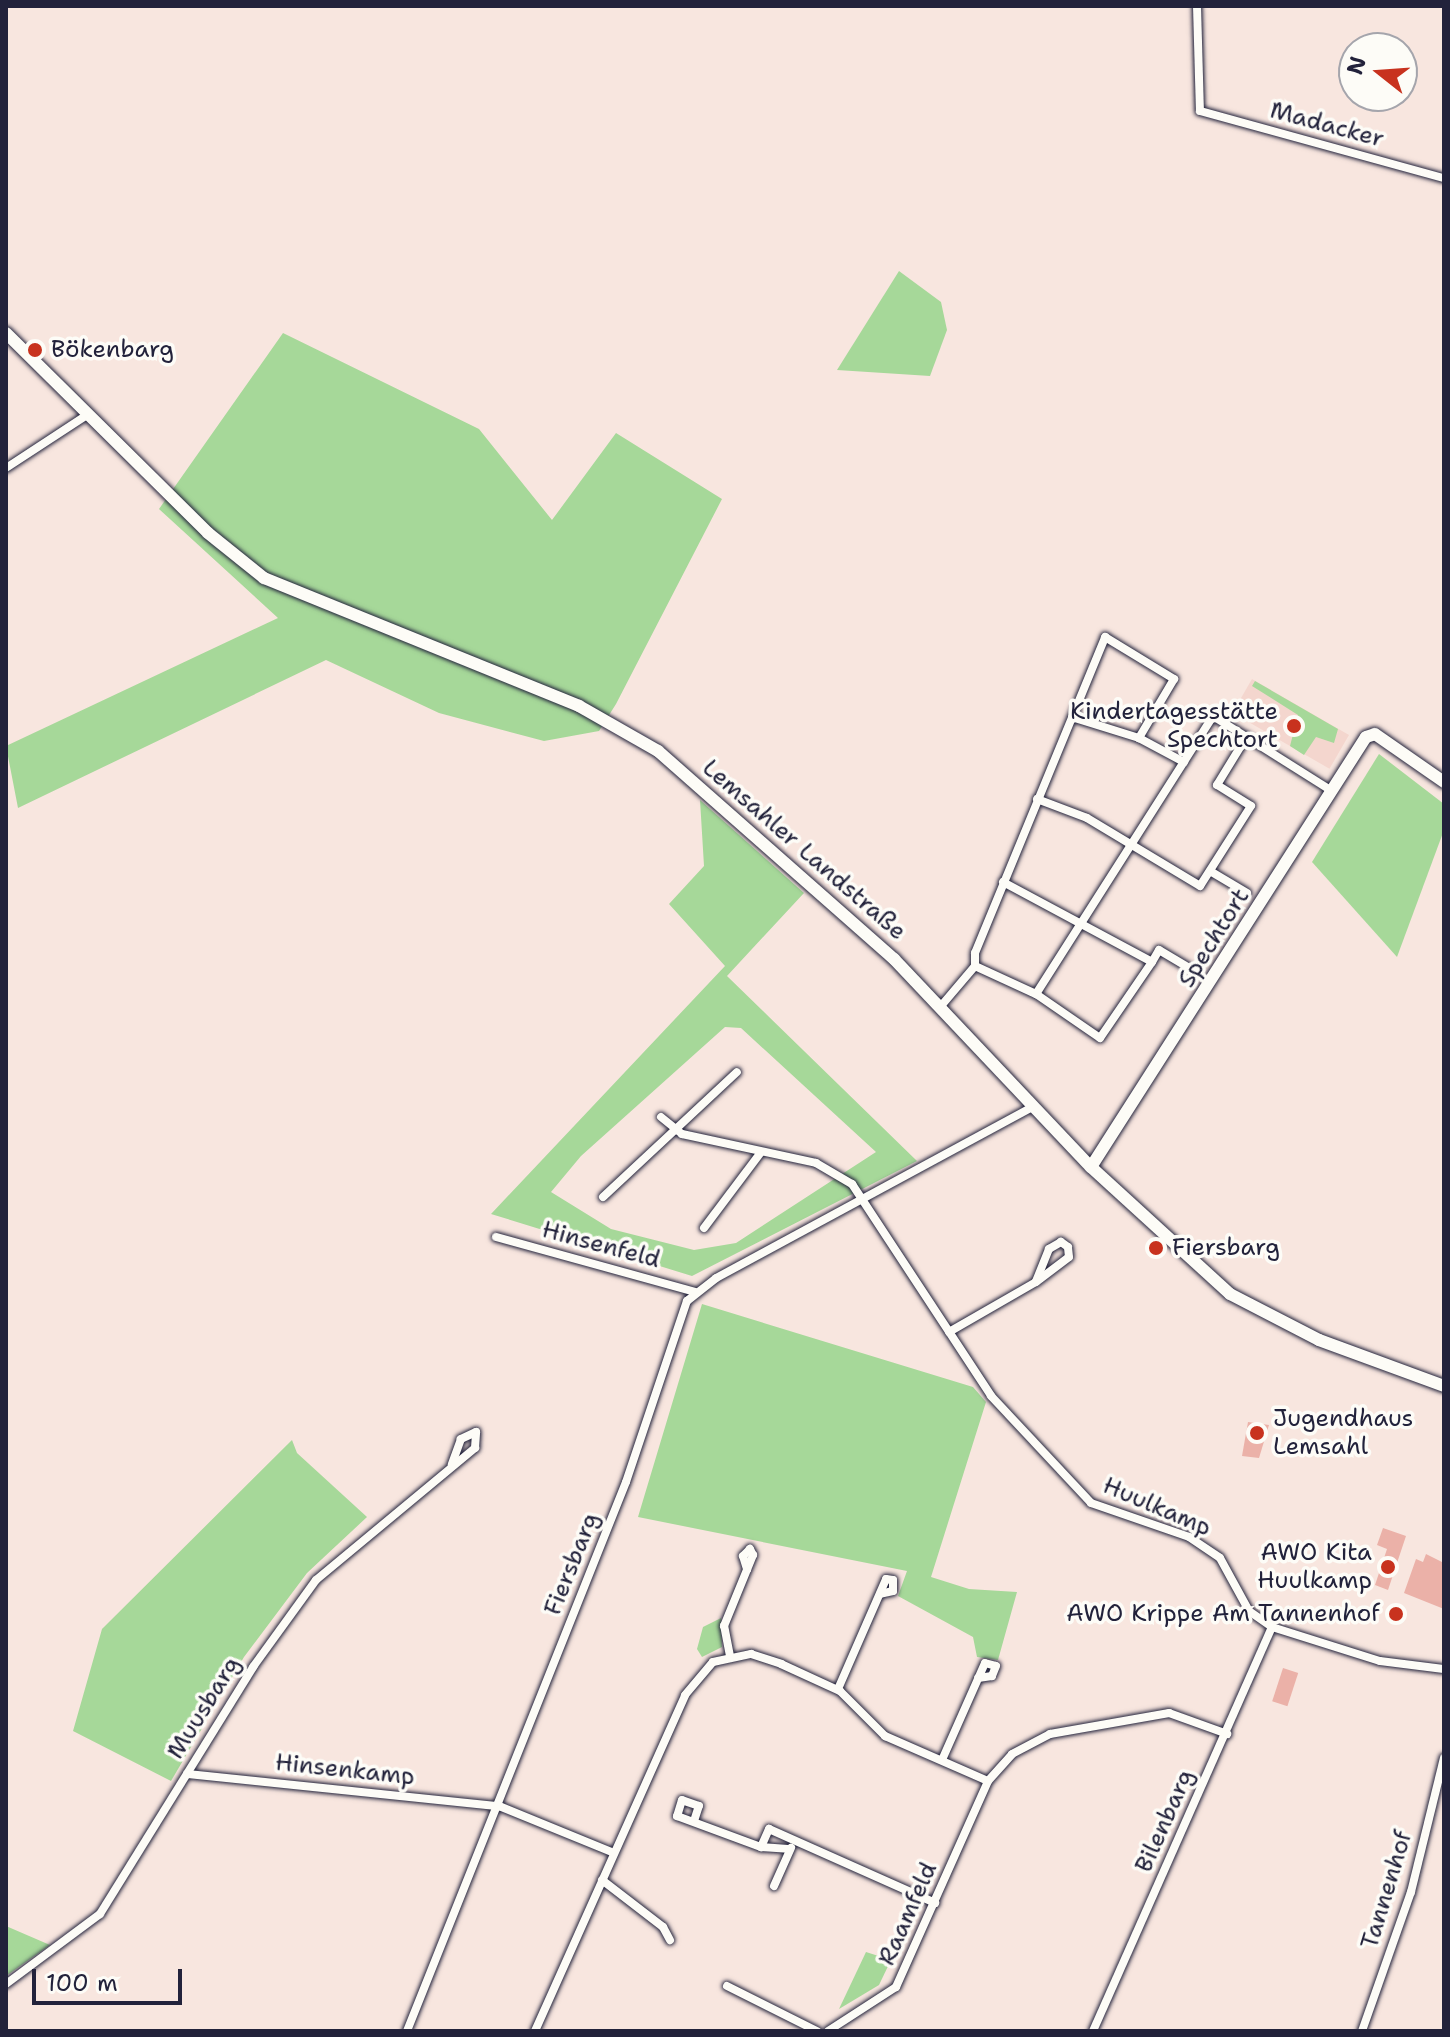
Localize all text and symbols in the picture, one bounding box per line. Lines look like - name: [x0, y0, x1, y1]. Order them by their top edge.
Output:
- north arrow: [1338, 32, 1418, 112]
- text: N: [1340, 53, 1373, 78]
- street label: Madacker: [1267, 96, 1387, 154]
- place label: Bökenbarg: [51, 336, 174, 364]
- marker: Bökenbarg: [26, 341, 44, 359]
- place label: Kindertagesstätte Spechtort: [1070, 698, 1278, 754]
- marker: Kindertagesstätte Spechtort: [1285, 717, 1303, 735]
- street label: Lemsahler Landstraße: [696, 754, 912, 946]
- street label: Spechtort: [1172, 883, 1256, 993]
- street label: Hinsenfeld: [539, 1215, 663, 1275]
- place label: Fiersbarg: [1172, 1234, 1280, 1262]
- marker: Fiersbarg: [1147, 1239, 1165, 1257]
- place label: Jugendhaus Lemsahl: [1273, 1405, 1413, 1461]
- marker: Jugendhaus Lemsahl: [1248, 1424, 1266, 1442]
- street label: Huulkamp: [1099, 1471, 1215, 1543]
- street label: Fiersbarg: [538, 1509, 606, 1619]
- place label: AWO Kita Huulkamp: [1257, 1539, 1372, 1595]
- marker: AWO Kita Huulkamp: [1379, 1558, 1397, 1576]
- place label: AWO Krippe Am Tannenhof: [1066, 1600, 1380, 1628]
- marker: AWO Krippe Am Tannenhof: [1387, 1605, 1405, 1623]
- street label: Muusbarg: [161, 1652, 247, 1764]
- street label: Hinsenkamp: [274, 1748, 416, 1792]
- street label: Bilenbarg: [1130, 1765, 1200, 1877]
- street label: Tannenhof: [1355, 1828, 1419, 1952]
- street label: Raamfeld: [873, 1858, 943, 1970]
- scale bar: [36, 1953, 186, 2003]
- text: 100 m: [46, 1967, 118, 1999]

